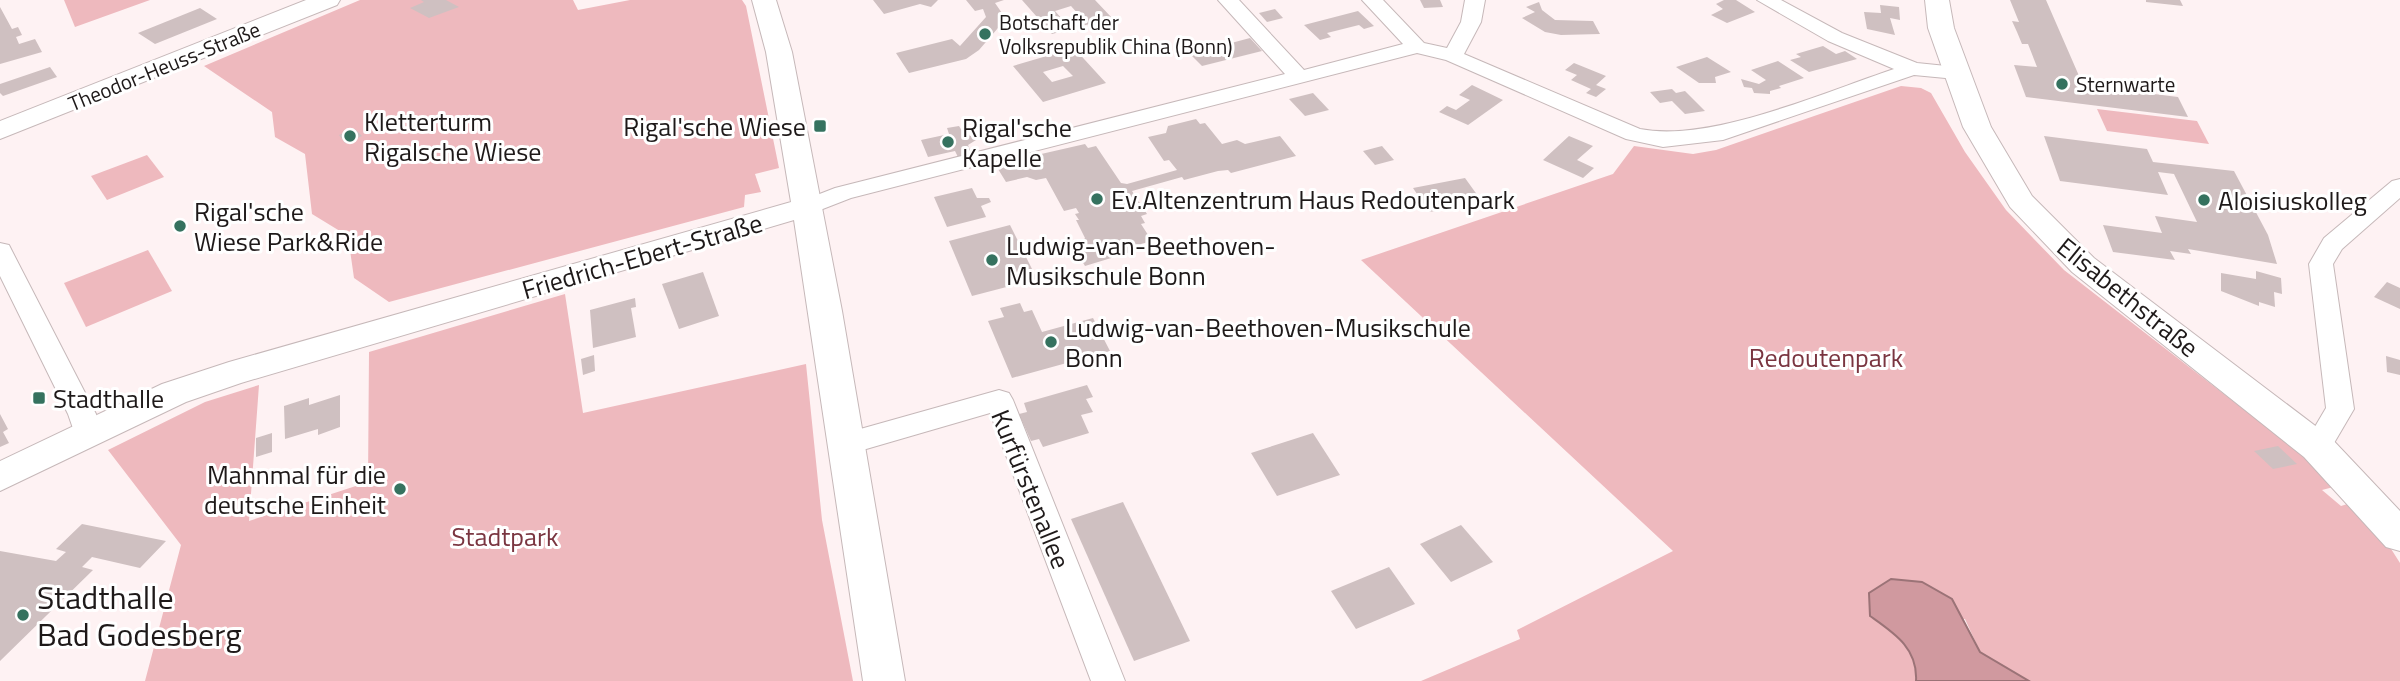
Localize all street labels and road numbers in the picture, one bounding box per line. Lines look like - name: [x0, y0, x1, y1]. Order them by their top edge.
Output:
- street label: Theodor-Heuss-Straße: [63, 13, 265, 119]
- street label: Friedrich-Ebert-Straße: [517, 203, 767, 309]
- street label: Elisabethstraße: [2049, 228, 2207, 366]
- street label: Kurfürstenallee: [981, 404, 1081, 574]

